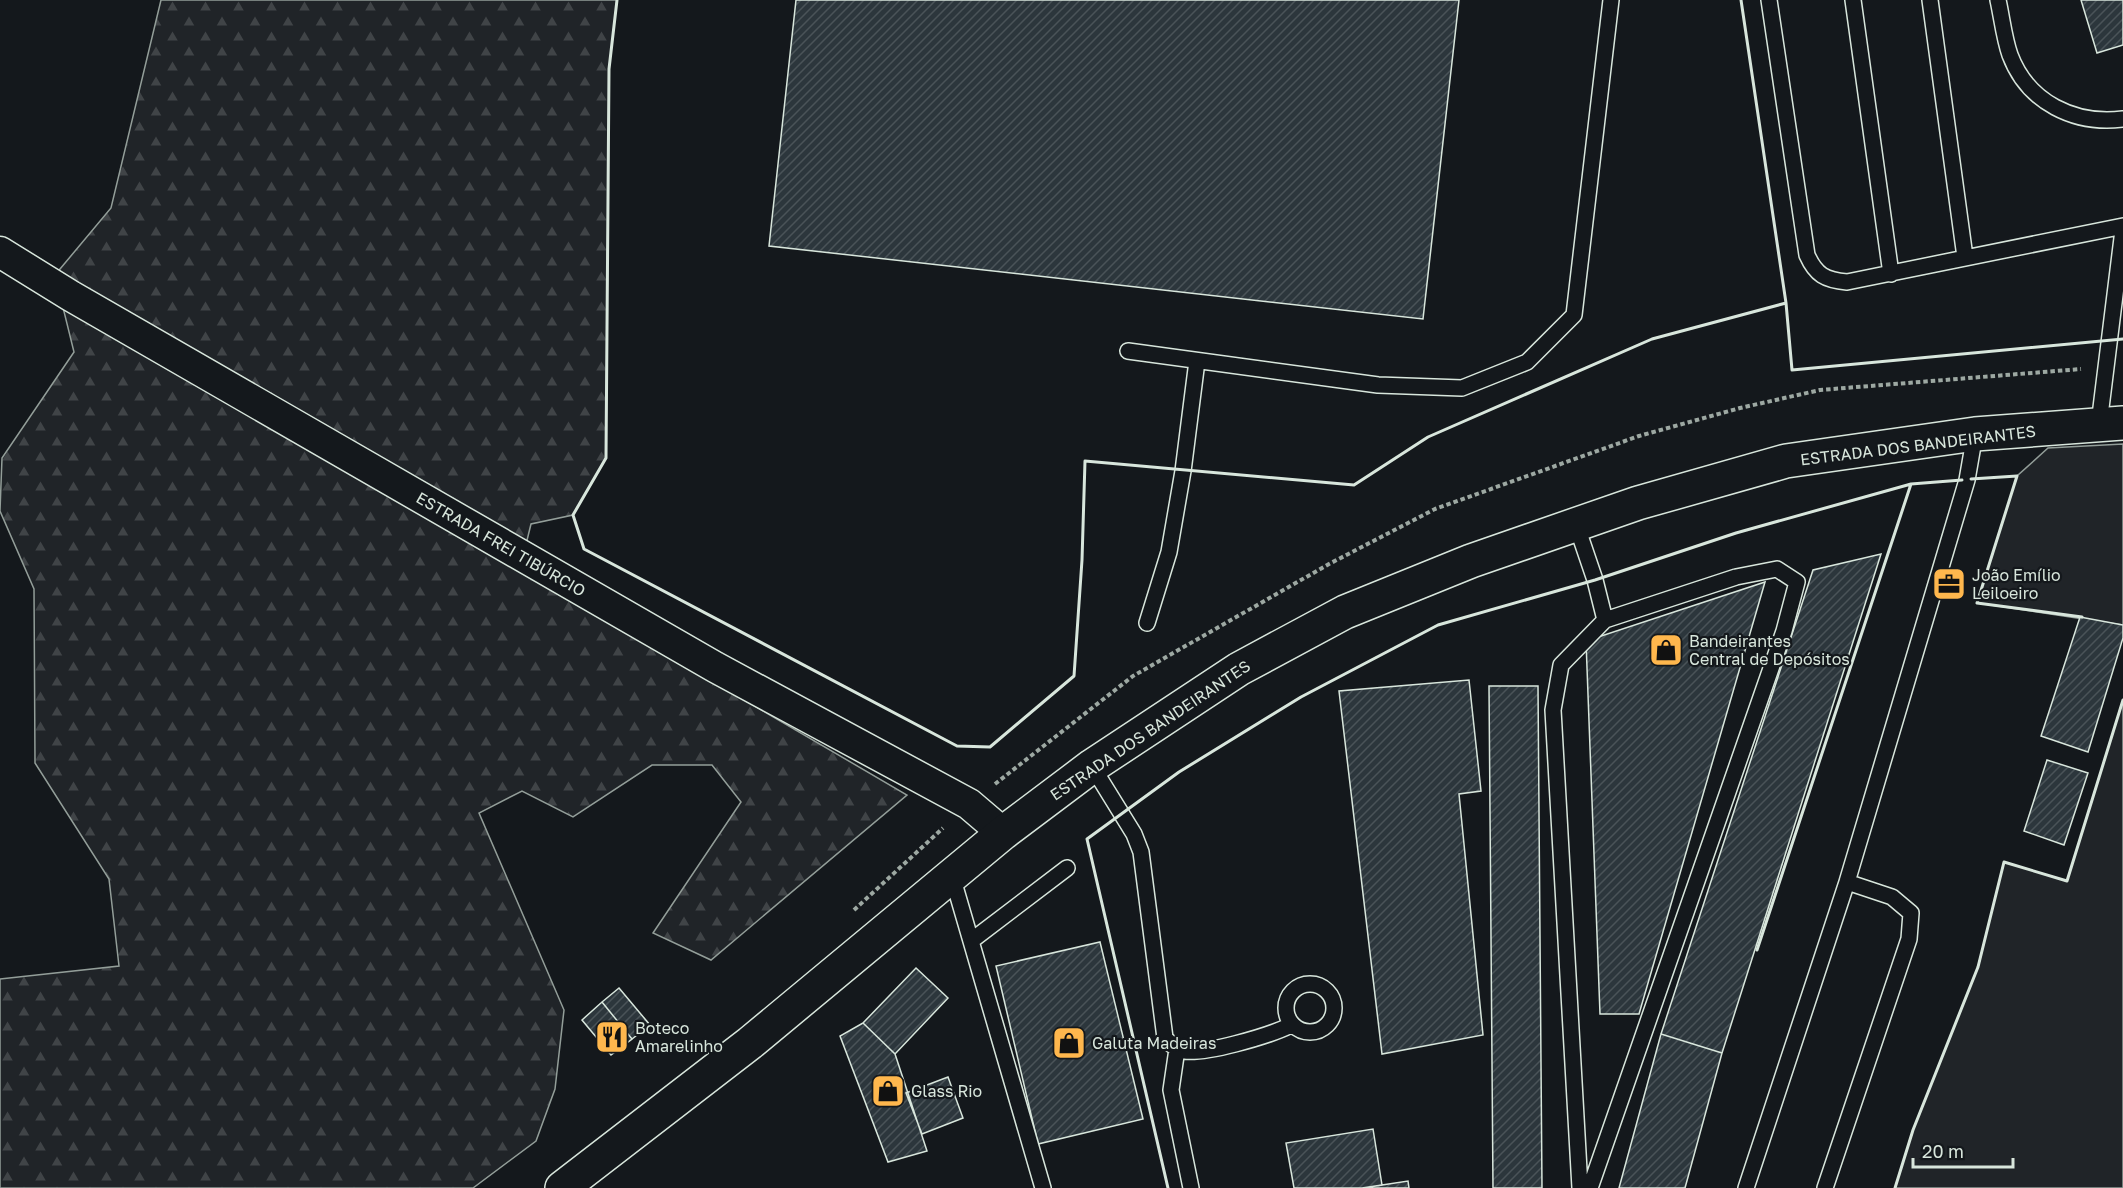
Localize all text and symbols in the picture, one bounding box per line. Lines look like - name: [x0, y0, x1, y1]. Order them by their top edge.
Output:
- street label: ESTRADA DOS BANDEIRANTES: [1799, 421, 2037, 469]
- street label: ESTRADA FREI TIBÚRCIO: [413, 487, 589, 601]
- place label: João Emílio Leiloeiro: [1972, 565, 2061, 603]
- office icon: João Emílio Leiloeiro: [1931, 566, 1967, 602]
- place label: Bandeirantes Central de Depósitos: [1689, 631, 1850, 669]
- shop icon: Bandeirantes Central de Depósitos: [1648, 632, 1684, 668]
- street label: ESTRADA DOS BANDEIRANTES: [1046, 655, 1254, 805]
- place label: Boteco Amarelinho: [635, 1018, 723, 1056]
- restaurant icon: Boteco Amarelinho: [594, 1019, 630, 1055]
- shop icon: Galuta Madeiras: [1051, 1025, 1087, 1061]
- place label: Galuta Madeiras: [1092, 1033, 1216, 1053]
- shop icon: Glass Rio: [870, 1073, 906, 1109]
- place label: Glass Rio: [911, 1081, 982, 1101]
- scale bar: [1913, 1131, 2014, 1169]
- text: 20 m: [1922, 1140, 1964, 1162]

